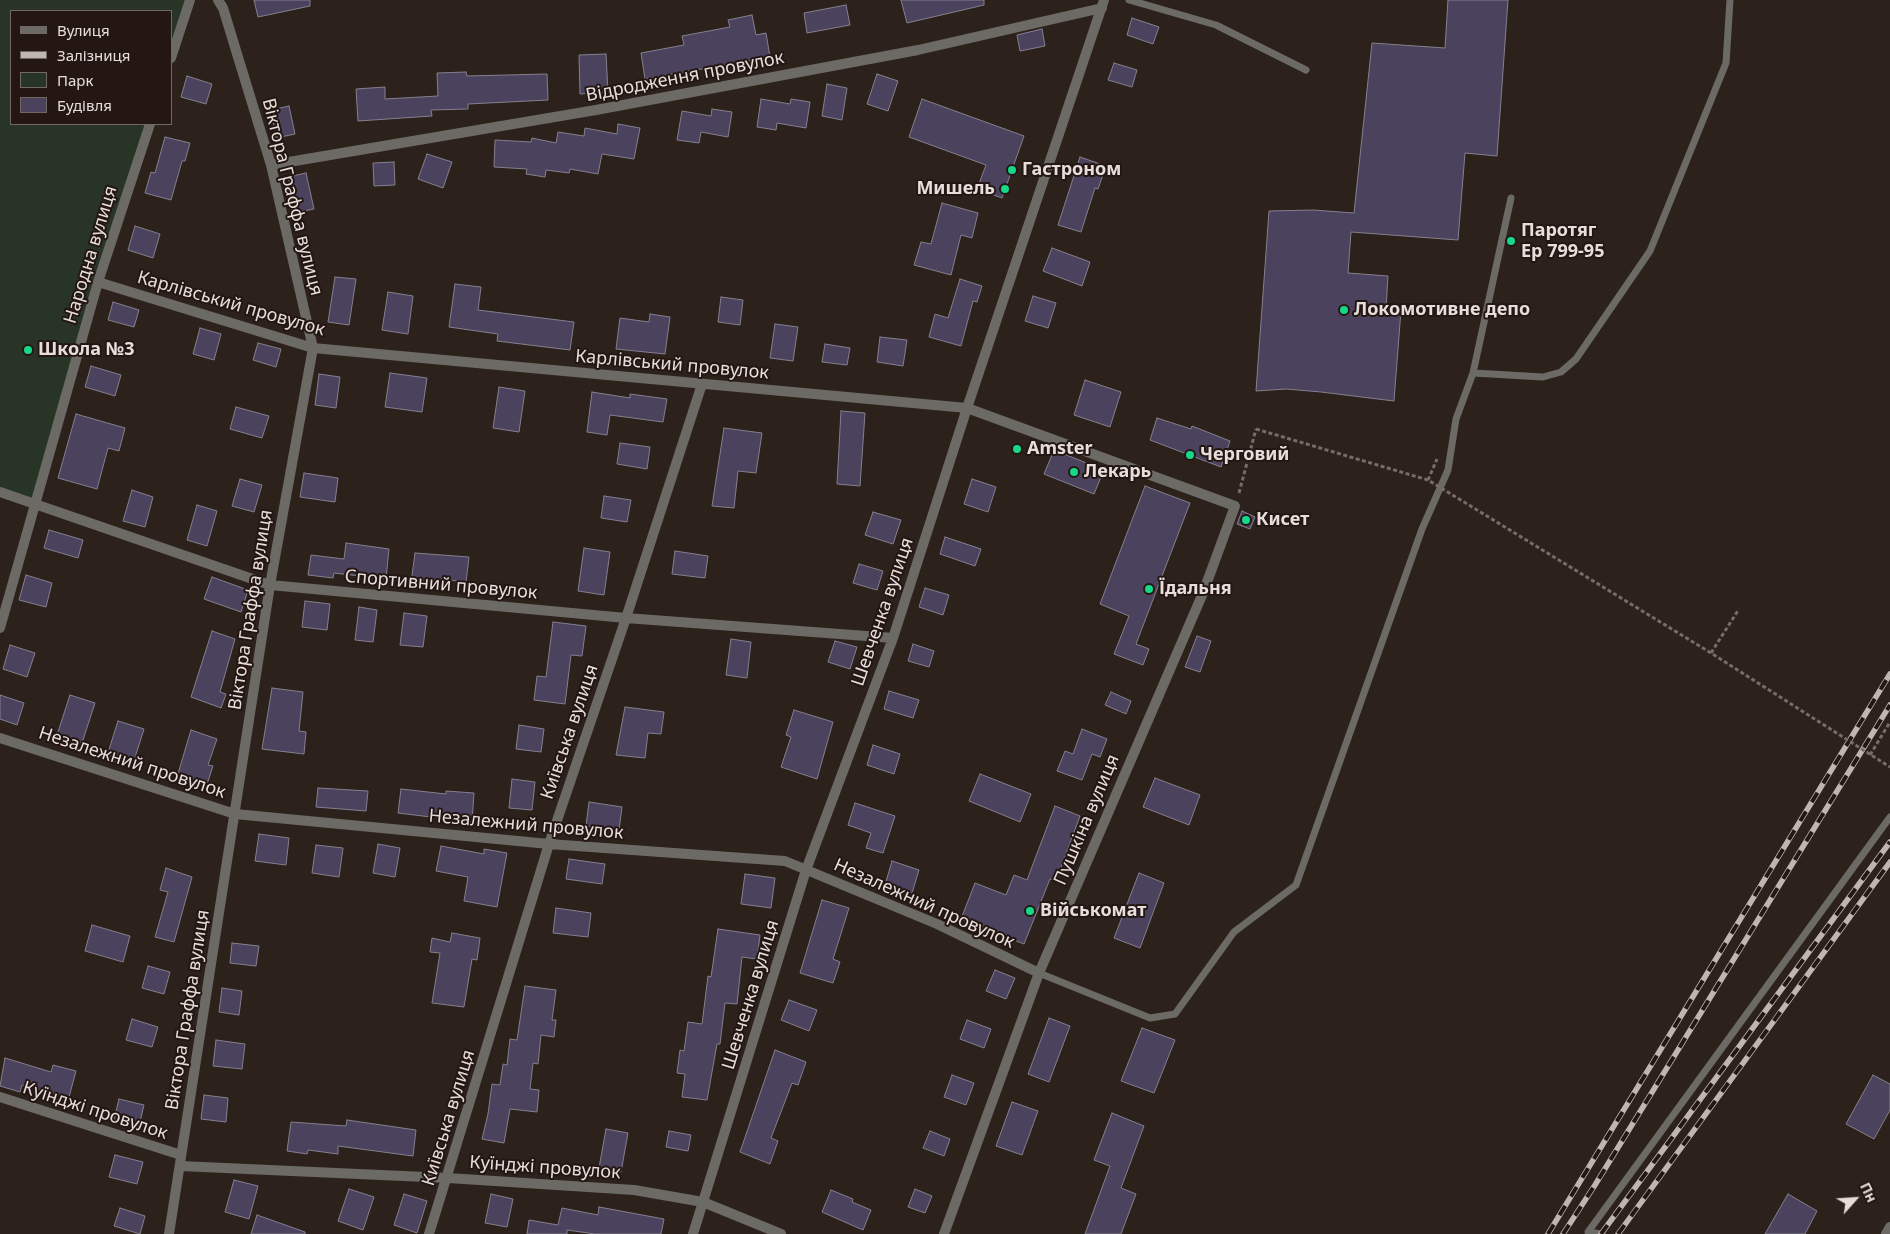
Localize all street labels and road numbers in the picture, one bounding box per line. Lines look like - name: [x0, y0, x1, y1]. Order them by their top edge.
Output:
- street label: Відродження провулок: [584, 47, 786, 107]
- street label: Віктора Граффа вулиця: [257, 96, 327, 298]
- street label: Народна вулиця: [60, 184, 122, 326]
- street label: Карлівський провулок: [135, 267, 327, 341]
- street label: Карлівський провулок: [574, 346, 770, 384]
- street label: Віктора Граффа вулиця: [224, 508, 278, 712]
- street label: Шевченка вулиця: [847, 535, 919, 689]
- street label: Спортивний провулок: [344, 566, 538, 604]
- street label: Київська вулиця: [537, 662, 603, 802]
- street label: Незалежний провулок: [36, 723, 228, 803]
- street label: Пушкіна вулиця: [1050, 751, 1124, 889]
- street label: Незалежний провулок: [428, 806, 624, 844]
- street label: Незалежний провулок: [830, 854, 1018, 954]
- street label: Віктора Граффа вулиця: [161, 908, 215, 1112]
- street label: Шевченка вулиця: [718, 917, 784, 1073]
- street label: Київська вулиця: [418, 1047, 480, 1189]
- street label: Куїнджі провулок: [20, 1077, 170, 1145]
- street label: Куїнджі провулок: [469, 1152, 621, 1184]

